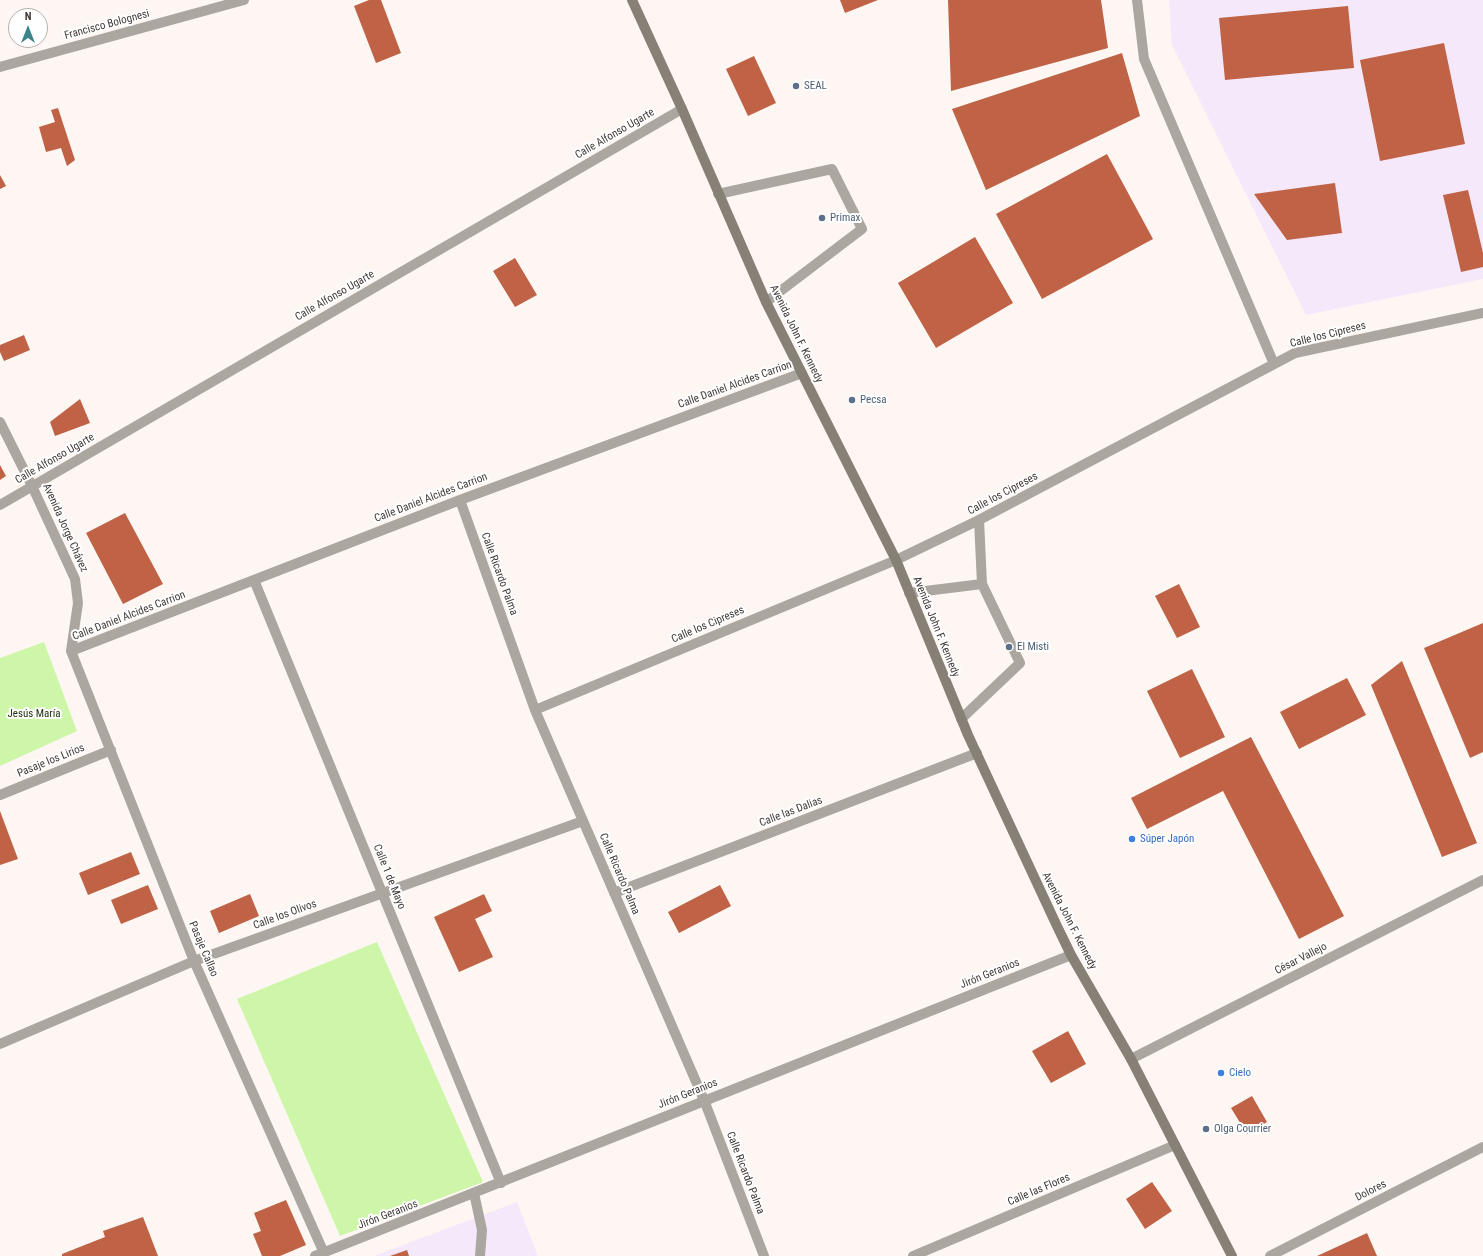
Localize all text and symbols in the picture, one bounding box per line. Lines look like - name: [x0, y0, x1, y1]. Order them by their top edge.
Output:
- street label: Francisco Bolognesi: [63, 7, 151, 43]
- north arrow: [8, 8, 48, 48]
- text: N: [25, 10, 31, 23]
- place label: SEAL: [804, 79, 827, 93]
- marker: SEAL: [791, 81, 801, 91]
- street label: Calle Alfonso Ugarte: [573, 106, 657, 162]
- place label: Primax: [830, 211, 860, 225]
- marker: Primax: [817, 213, 827, 223]
- street label: Calle Alfonso Ugarte: [293, 268, 377, 324]
- street label: Avenida John F. Kennedy: [767, 283, 825, 385]
- street label: Calle los Cipreses: [1289, 319, 1367, 351]
- street label: Calle Daniel Alcides Carrion: [676, 358, 794, 412]
- place label: Pecsa: [860, 393, 887, 407]
- marker: Pecsa: [847, 395, 857, 405]
- street label: Calle Alfonso Ugarte: [13, 431, 97, 487]
- street label: Calle Daniel Alcides Carrion: [373, 470, 489, 526]
- street label: Calle los Cipreses: [966, 470, 1040, 518]
- street label: Avenida Jorge Chávez: [40, 482, 90, 574]
- street label: Calle Ricardo Palma: [478, 531, 520, 617]
- street label: Avenida John F. Kennedy: [910, 575, 962, 679]
- street label: Calle Daniel Alcides Carrion: [71, 588, 187, 644]
- street label: Calle los Cipreses: [670, 604, 746, 646]
- place label: El Misti: [1017, 640, 1049, 654]
- marker: El Misti: [1004, 642, 1014, 652]
- park label: Jesús María: [7, 707, 61, 721]
- street label: Pasaje los Lirios: [15, 741, 87, 781]
- street label: Calle las Dalias: [758, 794, 824, 830]
- street label: Calle Ricardo Palma: [596, 831, 642, 917]
- place label: Súper Japón: [1140, 832, 1194, 846]
- marker: Súper Japón: [1127, 834, 1137, 844]
- street label: Calle 1 de Mayo: [370, 843, 408, 911]
- street label: Avenida John F. Kennedy: [1039, 870, 1099, 972]
- street label: Calle los Olivos: [251, 897, 319, 933]
- street label: Pasaje Callao: [185, 919, 221, 979]
- street label: César Vallejo: [1273, 940, 1329, 978]
- street label: Jirón Geranios: [958, 956, 1022, 992]
- place label: Cielo: [1229, 1066, 1251, 1080]
- marker: Cielo: [1216, 1068, 1226, 1078]
- street label: Jirón Geranios: [656, 1076, 720, 1112]
- place label: Olga Courrier: [1214, 1122, 1271, 1136]
- marker: Olga Courrier: [1201, 1124, 1211, 1134]
- street label: Calle Ricardo Palma: [723, 1130, 767, 1216]
- street label: Calle las Flores: [1006, 1171, 1072, 1209]
- street label: Dolores: [1353, 1178, 1389, 1204]
- street label: Jirón Geranios: [356, 1198, 420, 1232]

